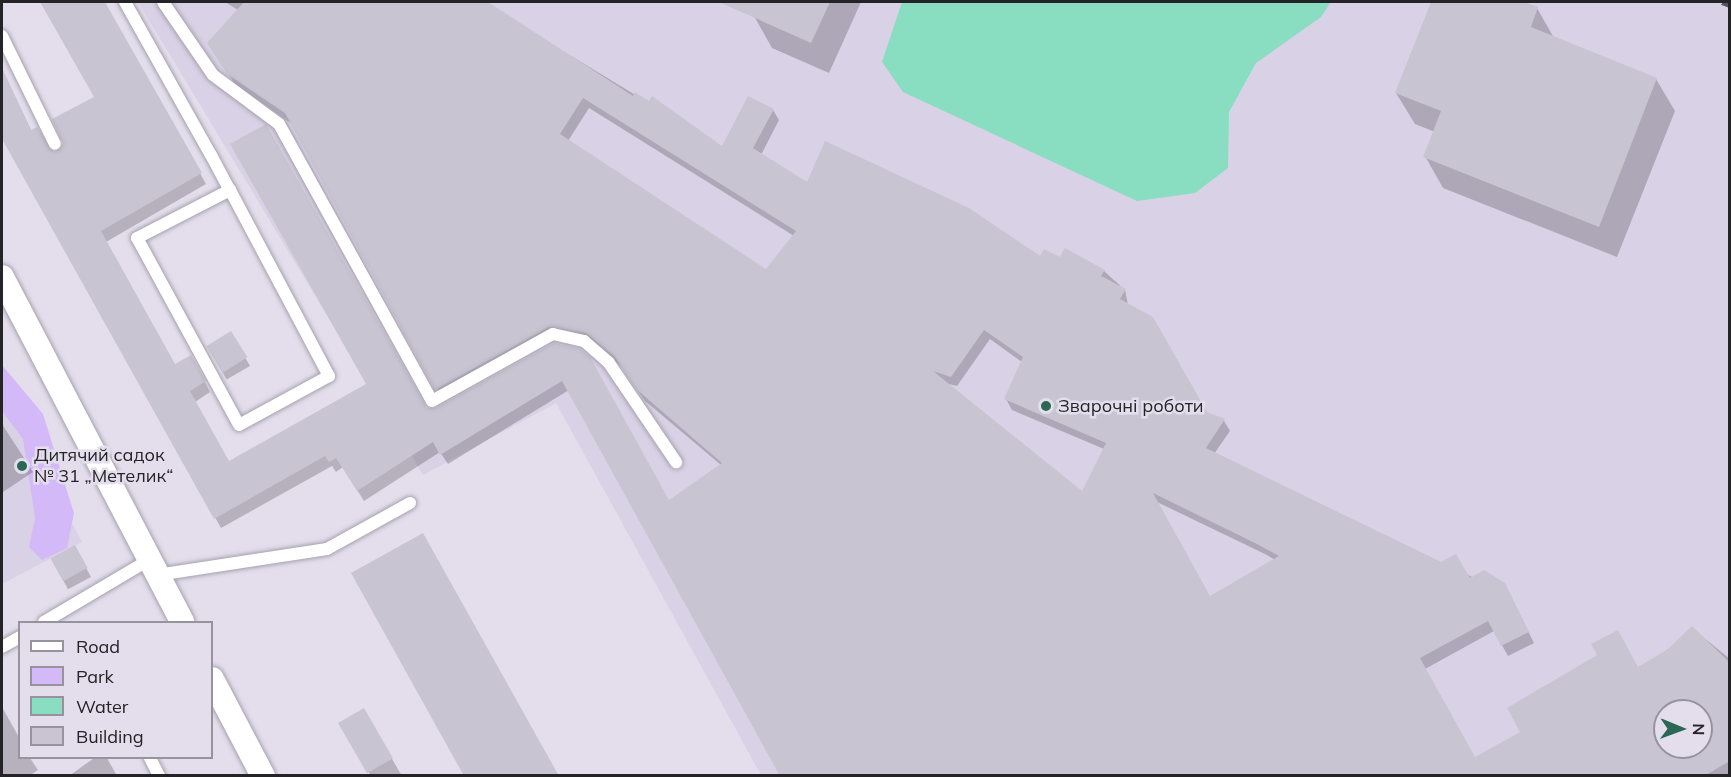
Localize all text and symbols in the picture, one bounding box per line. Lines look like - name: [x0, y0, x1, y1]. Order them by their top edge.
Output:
- place label: Зварочні роботи: [1058, 395, 1204, 417]
- marker: Зварочні роботи: [1039, 399, 1053, 413]
- place label: Дитячий садок № 31 „Метелик“: [34, 445, 173, 488]
- marker: Дитячий садок № 31 „Метелик“: [15, 459, 29, 473]
- legend: [18, 621, 213, 759]
- text: Road: [76, 635, 120, 658]
- text: Park: [76, 665, 114, 688]
- text: Water: [76, 695, 128, 718]
- north arrow: [1653, 699, 1713, 759]
- text: N: [1689, 723, 1709, 735]
- text: Building: [76, 725, 144, 748]

